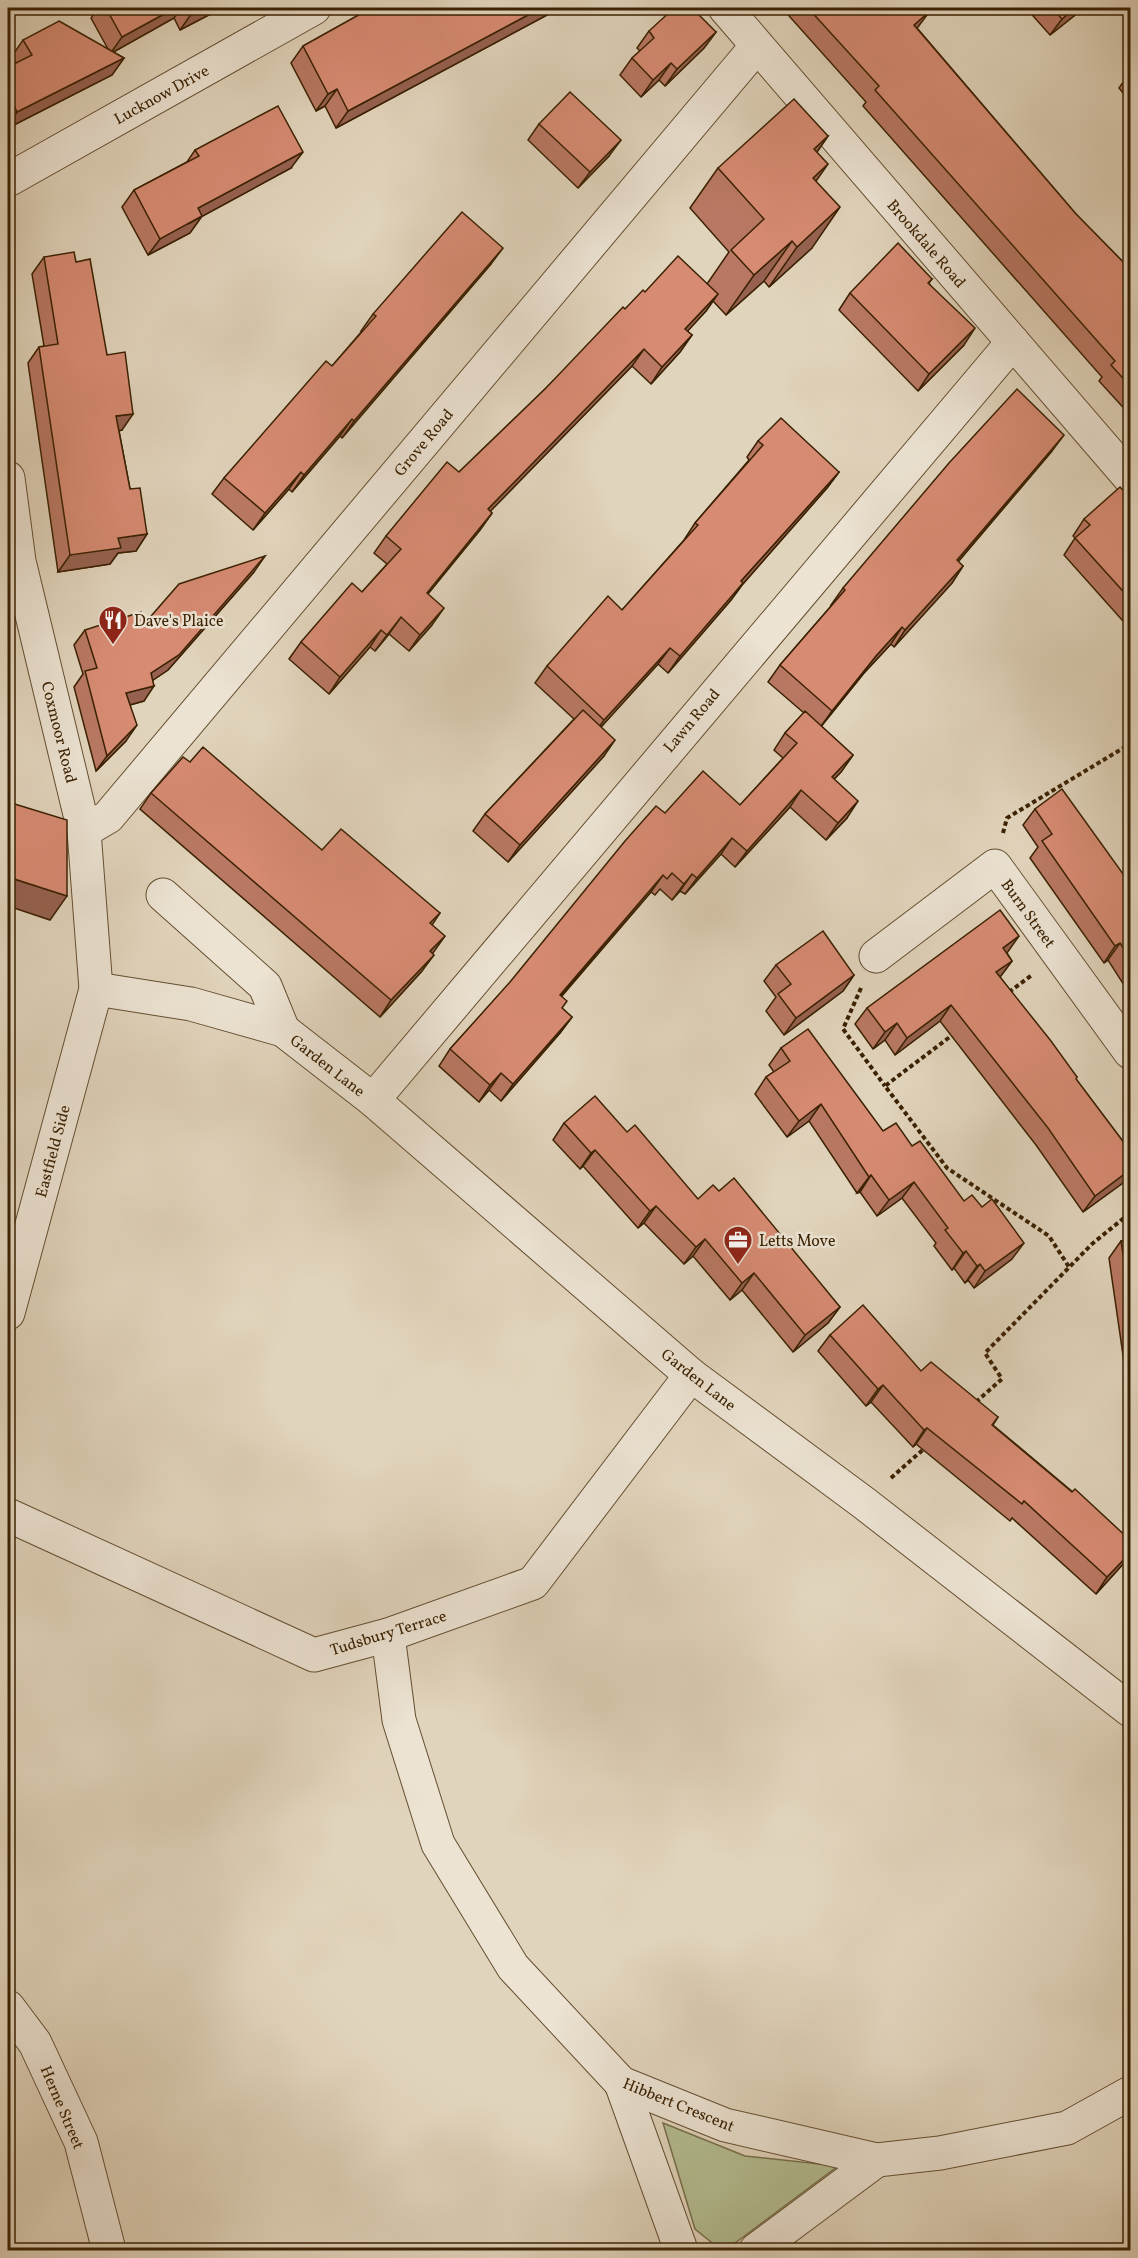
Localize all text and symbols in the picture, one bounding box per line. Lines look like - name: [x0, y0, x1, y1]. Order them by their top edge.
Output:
- street label: Lucknow Drive: [110, 61, 213, 131]
- street label: Brookdale Road: [881, 195, 970, 293]
- street label: Grove Road: [390, 405, 459, 482]
- restaurant icon: Dave's Plaice: [97, 604, 129, 646]
- place label: Dave's Plaice: [134, 611, 224, 633]
- street label: Coxmoor Road: [35, 679, 81, 786]
- street label: Lawn Road: [659, 684, 726, 758]
- street label: Burn Street: [995, 875, 1060, 953]
- street label: Garden Lane: [285, 1030, 369, 1103]
- street label: Eastfield Side: [31, 1103, 77, 1200]
- office icon: Letts Move: [722, 1224, 754, 1266]
- place label: Letts Move: [759, 1231, 835, 1253]
- street label: Garden Lane: [656, 1344, 740, 1417]
- street label: Tudsbury Terrace: [328, 1606, 450, 1662]
- street label: Herne Street: [34, 2063, 89, 2153]
- street label: Hibbert Crescent: [619, 2073, 738, 2138]

